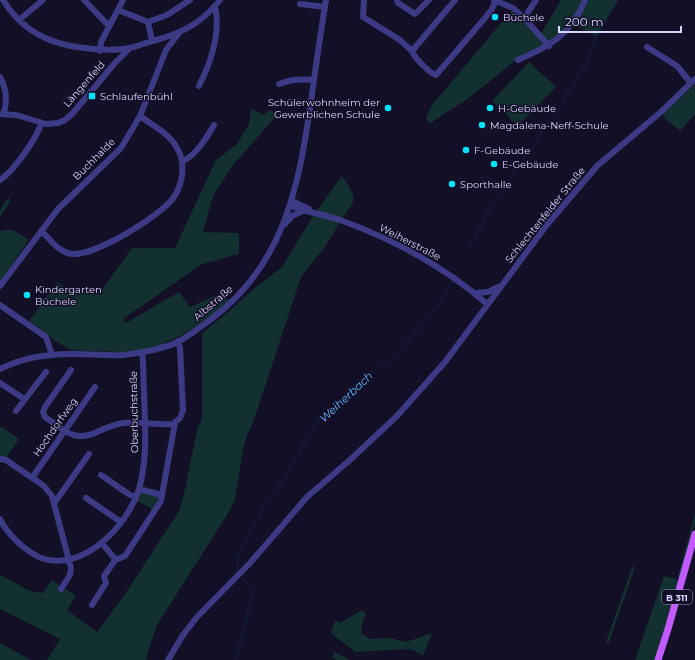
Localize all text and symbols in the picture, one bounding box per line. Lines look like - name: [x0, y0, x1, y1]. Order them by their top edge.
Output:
- scale bar: [559, 8, 681, 34]
- place label: Büchele: [503, 11, 544, 24]
- marker: Büchele: [490, 12, 500, 22]
- text: 200 m: [565, 14, 604, 29]
- street label: Längenfeld: [60, 58, 108, 110]
- place label: Schlaufenbühl: [100, 90, 173, 103]
- marker: Schlaufenbühl: [87, 91, 97, 101]
- place label: Schülerwohnheim der Gewerblichen Schule: [268, 96, 380, 121]
- place label: H-Gebäude: [498, 102, 556, 115]
- marker: Schülerwohnheim der Gewerblichen Schule: [383, 103, 393, 113]
- marker: H-Gebäude: [485, 103, 495, 113]
- place label: Magdalena-Neff-Schule: [490, 119, 609, 132]
- marker: Magdalena-Neff-Schule: [477, 120, 487, 130]
- street label: Buchhalde: [70, 135, 118, 183]
- place label: F-Gebäude: [474, 144, 530, 157]
- marker: F-Gebäude: [461, 145, 471, 155]
- place label: E-Gebäude: [502, 158, 558, 171]
- marker: E-Gebäude: [489, 159, 499, 169]
- street label: Schlechtenfelder Straße: [502, 164, 588, 266]
- place label: Sporthalle: [460, 178, 512, 191]
- marker: Sporthalle: [447, 179, 457, 189]
- street label: Weiherstraße: [377, 221, 443, 263]
- street label: Albstraße: [191, 282, 235, 324]
- place label: Kindergarten Büchele: [35, 283, 102, 308]
- marker: Kindergarten Büchele: [22, 290, 32, 300]
- water label: Weiherbach: [316, 369, 376, 425]
- street label: Oberbuchstraße: [127, 371, 141, 453]
- street label: Hochdorfweg: [30, 395, 80, 459]
- road number: B 311: [662, 590, 692, 604]

